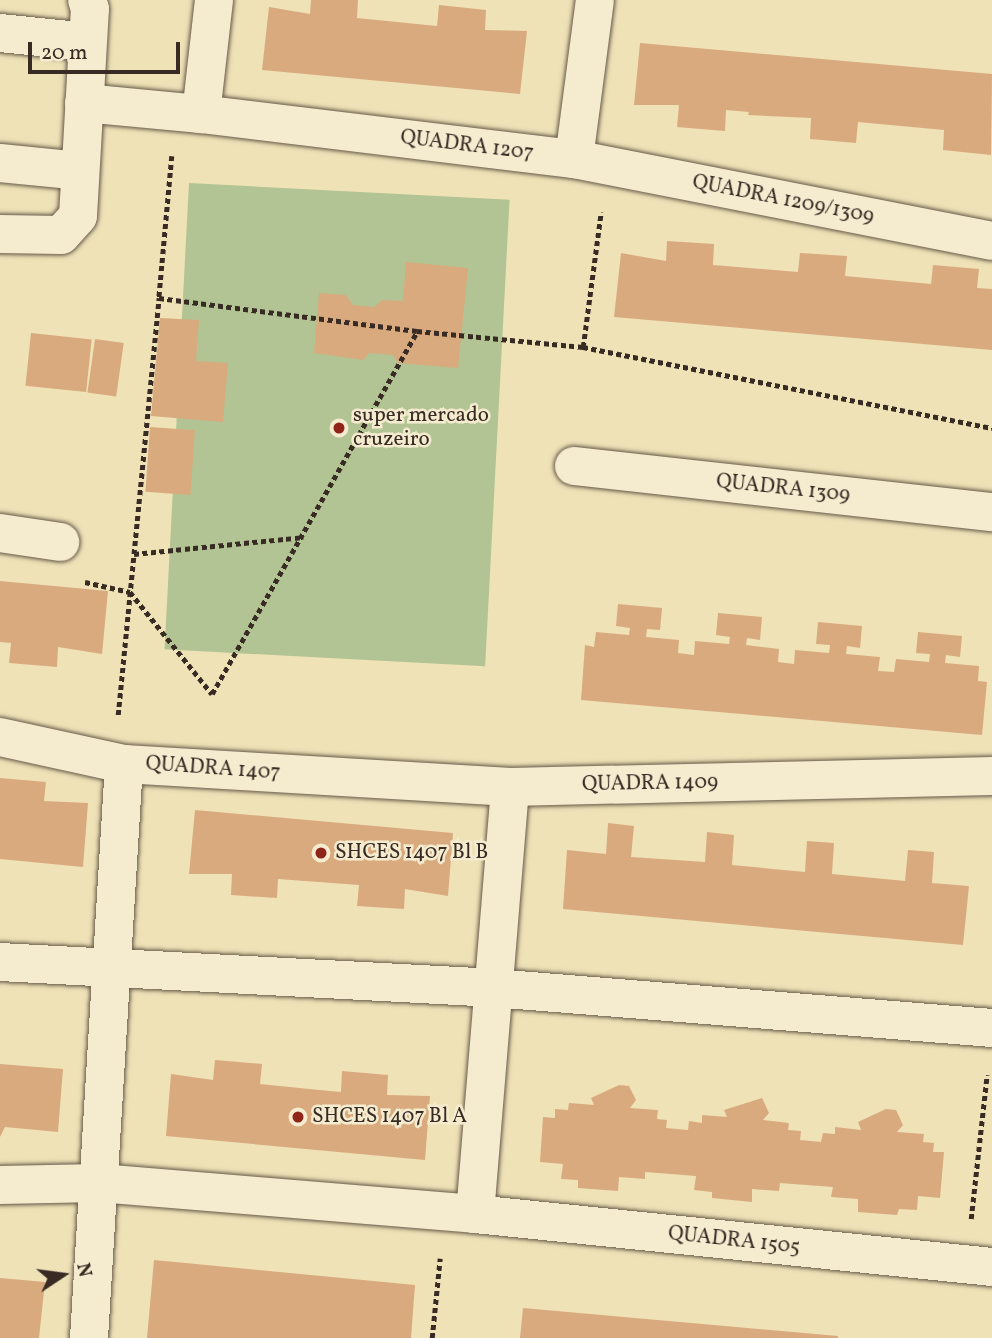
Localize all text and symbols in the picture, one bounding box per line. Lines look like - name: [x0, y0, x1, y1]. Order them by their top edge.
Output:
- scale bar: [32, 28, 184, 72]
- text: 20 m: [41, 39, 87, 68]
- street label: QUADRA 1207: [399, 125, 535, 167]
- street label: QUADRA 1209/1309: [690, 170, 876, 230]
- place label: super mercado cruzeiro: [353, 403, 489, 453]
- marker: super mercado cruzeiro: [331, 420, 347, 436]
- street label: QUADRA 1309: [715, 469, 851, 509]
- street label: QUADRA 1407: [145, 752, 281, 786]
- street label: QUADRA 1409: [582, 770, 718, 798]
- place label: SHCES 1407 Bl B: [335, 840, 488, 866]
- marker: SHCES 1407 Bl B: [313, 845, 329, 861]
- place label: SHCES 1407 Bl A: [312, 1104, 467, 1130]
- marker: SHCES 1407 Bl A: [290, 1109, 306, 1125]
- street label: QUADRA 1505: [667, 1222, 801, 1260]
- north arrow: [28, 1240, 98, 1310]
- text: N: [69, 1261, 98, 1280]

